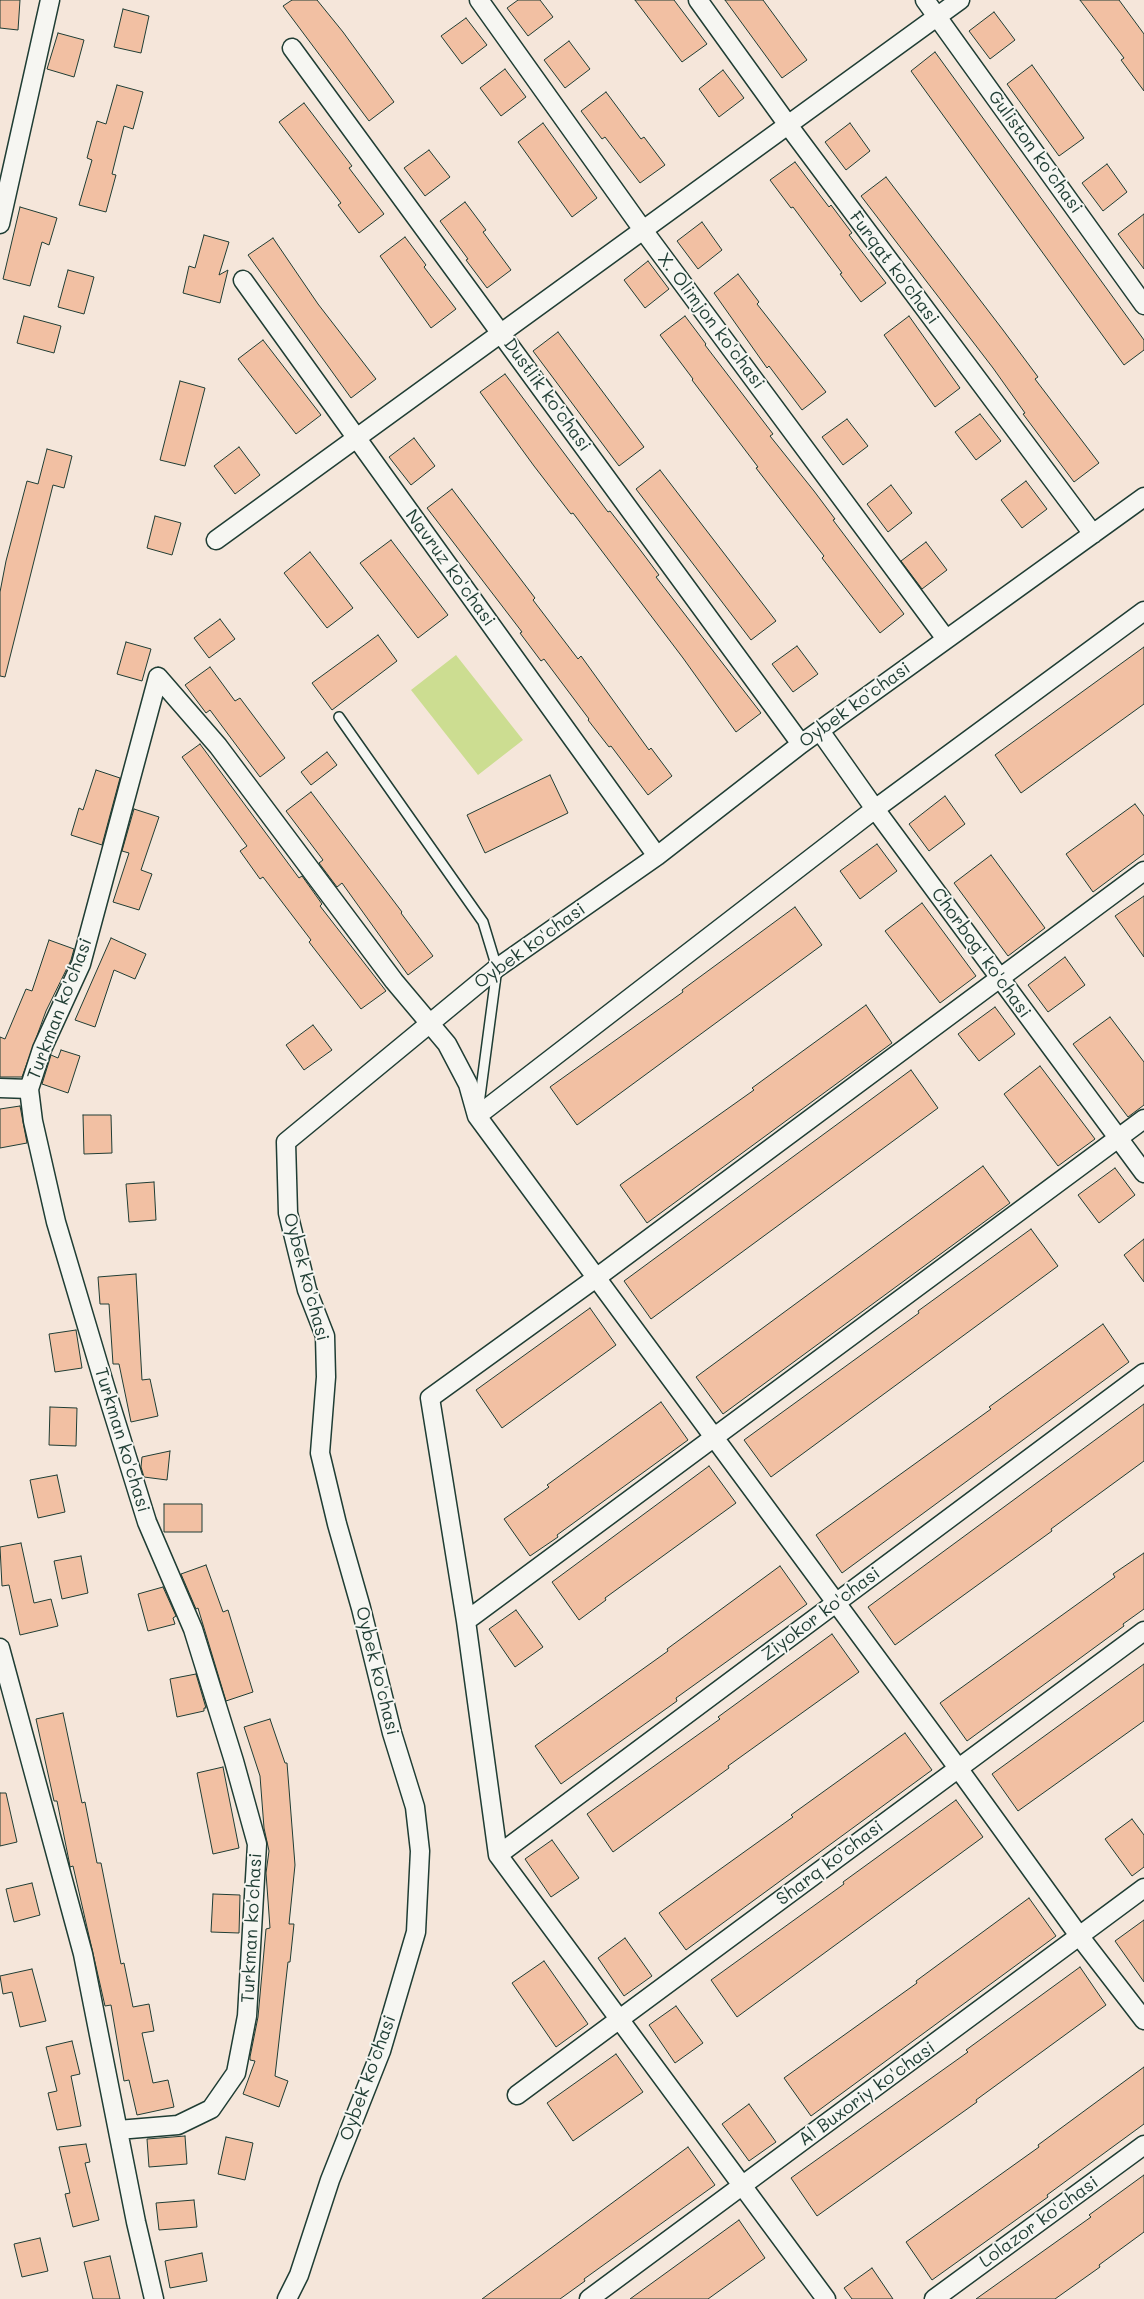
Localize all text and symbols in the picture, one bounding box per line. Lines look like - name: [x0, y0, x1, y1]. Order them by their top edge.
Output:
- street label: Guliston ko'chasi: [983, 86, 1087, 218]
- street label: Furqat ko'chasi: [845, 207, 943, 329]
- street label: X. Olimjon ko'chasi: [653, 249, 769, 393]
- street label: Dustlik ko'chasi: [499, 334, 595, 456]
- street label: Navruz ko'chasi: [400, 505, 500, 631]
- street label: Oybek ko'chasi: [795, 657, 915, 753]
- street label: Chorbog' ko'chasi: [927, 884, 1035, 1022]
- street label: Oybek ko'chasi: [470, 898, 590, 994]
- street label: Turkman ko'chasi: [23, 935, 97, 1083]
- street label: Oybek ko'chasi: [278, 1210, 334, 1344]
- street label: Turkman ko'chasi: [90, 1365, 154, 1515]
- street label: Ziyokor ko'chasi: [757, 1562, 885, 1666]
- street label: Oybek ko'chasi: [351, 1604, 403, 1738]
- street label: Sharq ko'chasi: [772, 1816, 888, 1910]
- street label: Turkman ko'chasi: [237, 1852, 267, 2004]
- street label: Oybek ko'chasi: [335, 2012, 401, 2144]
- street label: Al Buxoriy ko'chasi: [794, 2037, 940, 2151]
- street label: Lolazor ko'chasi: [975, 2172, 1103, 2272]

